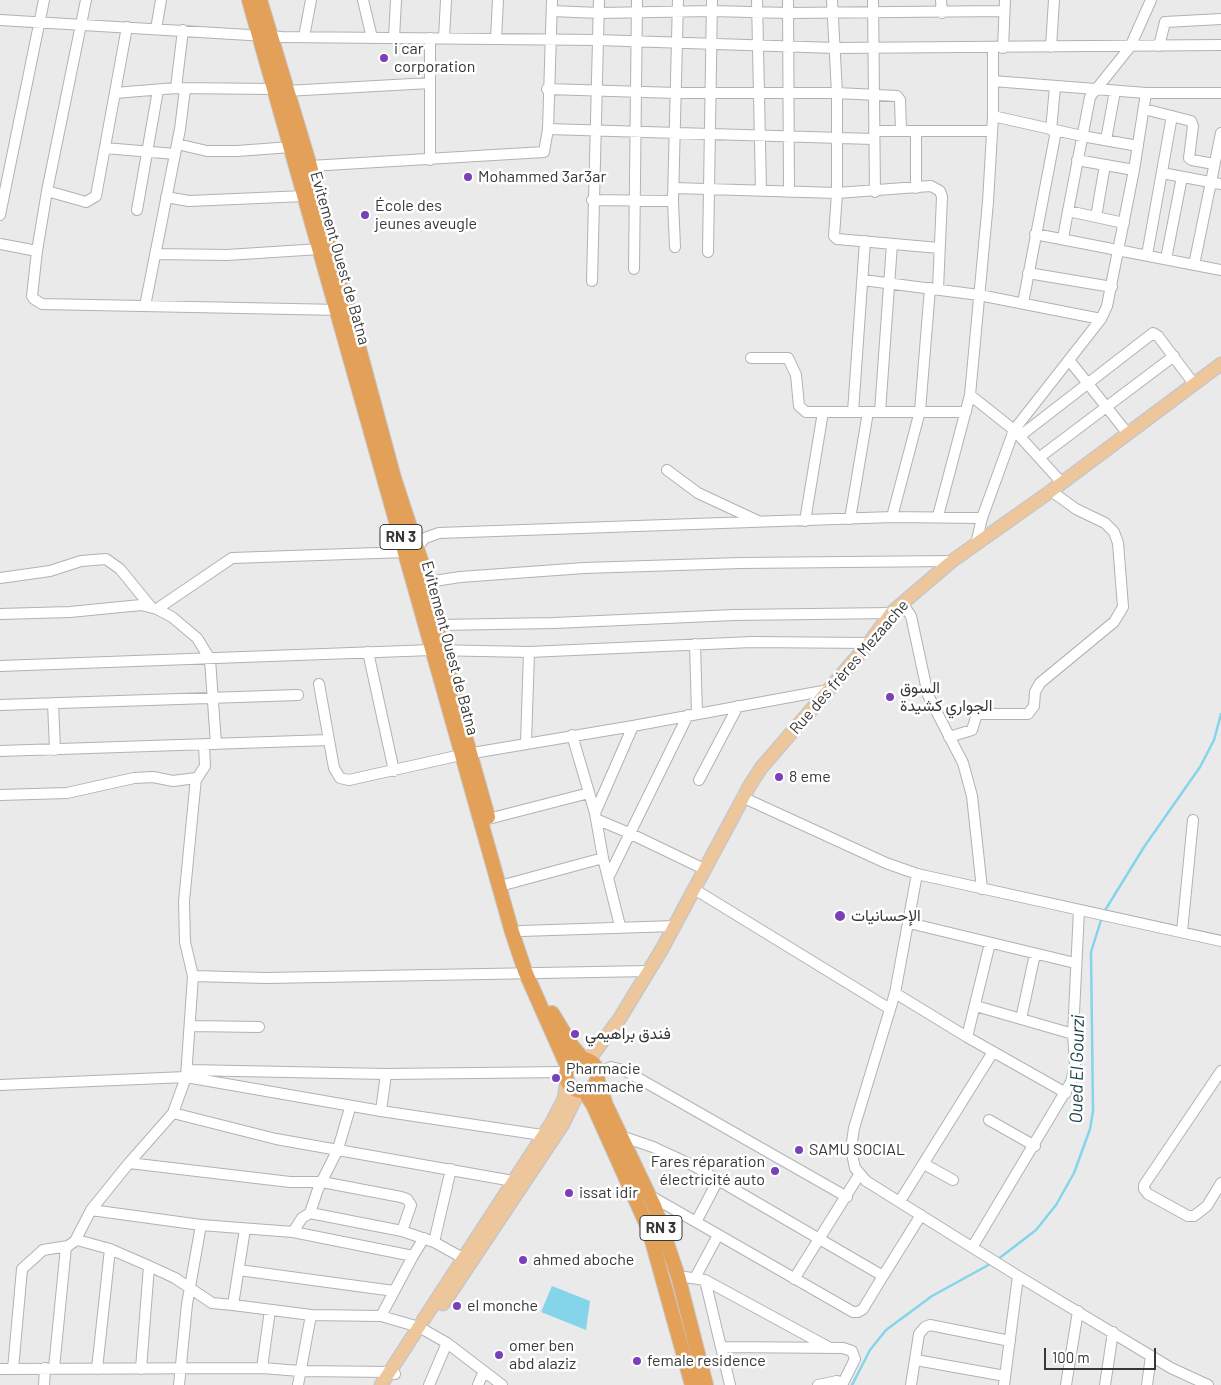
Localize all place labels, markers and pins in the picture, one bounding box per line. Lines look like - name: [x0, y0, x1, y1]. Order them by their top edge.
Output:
- place label: i car corporation: [394, 39, 475, 77]
- marker: i car corporation: [378, 52, 390, 64]
- place label: Mohammed 3ar3ar: [478, 167, 606, 187]
- marker: Mohammed 3ar3ar: [462, 171, 474, 183]
- place label: École des jeunes aveugle: [375, 196, 477, 234]
- marker: École des jeunes aveugle: [359, 209, 371, 221]
- place label: السوق الجواري كشيدة: [900, 678, 992, 716]
- marker: السوق الجواري كشيدة: [884, 691, 896, 703]
- place label: 8 eme: [789, 767, 831, 787]
- marker: 8 eme: [773, 771, 785, 783]
- place label: الإحسانيات: [851, 906, 921, 926]
- marker: الإحسانيات: [833, 909, 847, 923]
- place label: فندق براهيمي: [585, 1024, 671, 1044]
- marker: فندق براهيمي: [569, 1028, 581, 1040]
- place label: Pharmacie Semmache: [566, 1059, 644, 1097]
- marker: Pharmacie Semmache: [550, 1072, 562, 1084]
- place label: SAMU SOCIAL: [809, 1140, 905, 1160]
- marker: SAMU SOCIAL: [793, 1144, 805, 1156]
- place label: Fares réparation électricité auto: [651, 1152, 765, 1190]
- marker: Fares réparation électricité auto: [769, 1165, 781, 1177]
- place label: issat idir: [579, 1183, 638, 1203]
- marker: issat idir: [563, 1187, 575, 1199]
- place label: ahmed aboche: [533, 1250, 634, 1270]
- marker: ahmed aboche: [517, 1254, 529, 1266]
- place label: el monche: [467, 1296, 538, 1316]
- marker: el monche: [451, 1300, 463, 1312]
- place label: omer ben abd alaziz: [509, 1336, 576, 1374]
- marker: omer ben abd alaziz: [493, 1349, 505, 1361]
- place label: female residence: [647, 1351, 766, 1371]
- marker: female residence: [631, 1355, 643, 1367]

